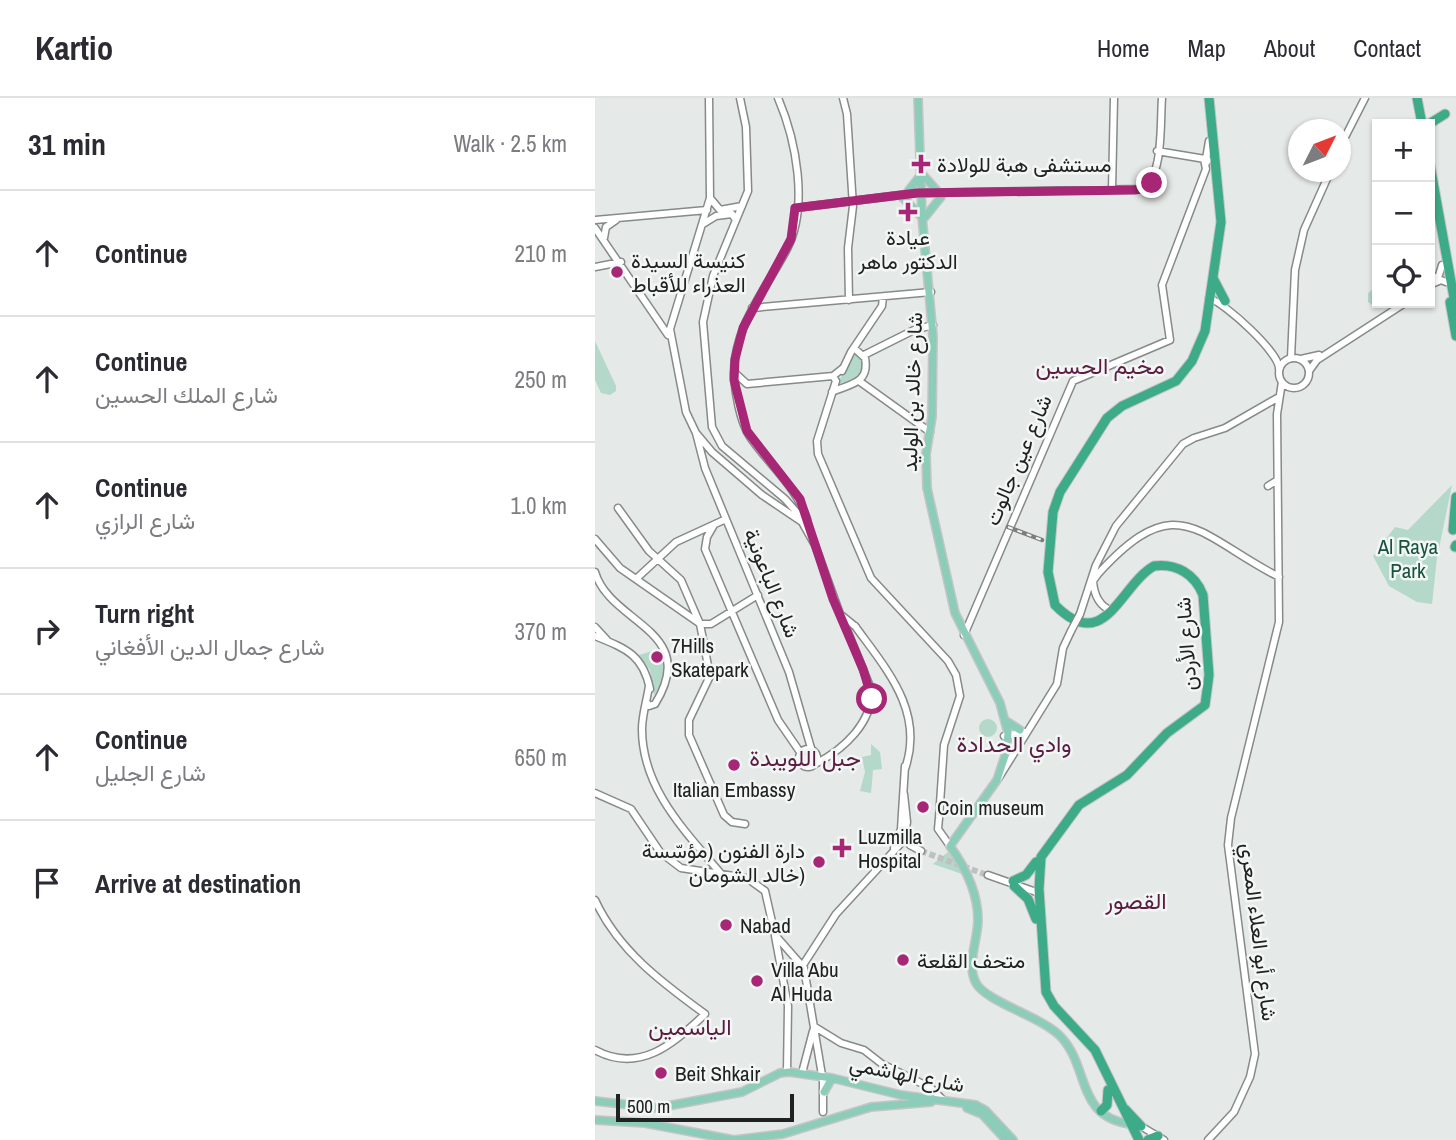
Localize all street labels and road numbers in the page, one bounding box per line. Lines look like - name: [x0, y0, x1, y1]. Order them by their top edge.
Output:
- street label: شارع خالد بن الوليد: [895, 312, 929, 472]
- street label: شارع عين جالوت: [977, 390, 1059, 530]
- street label: شارع الباعونية: [737, 524, 807, 642]
- street label: شارع الأردن: [1168, 596, 1204, 692]
- street label: شارع أبو العلاء المعري: [1231, 841, 1284, 1023]
- street label: شارع الهاشمي: [847, 1049, 967, 1102]

